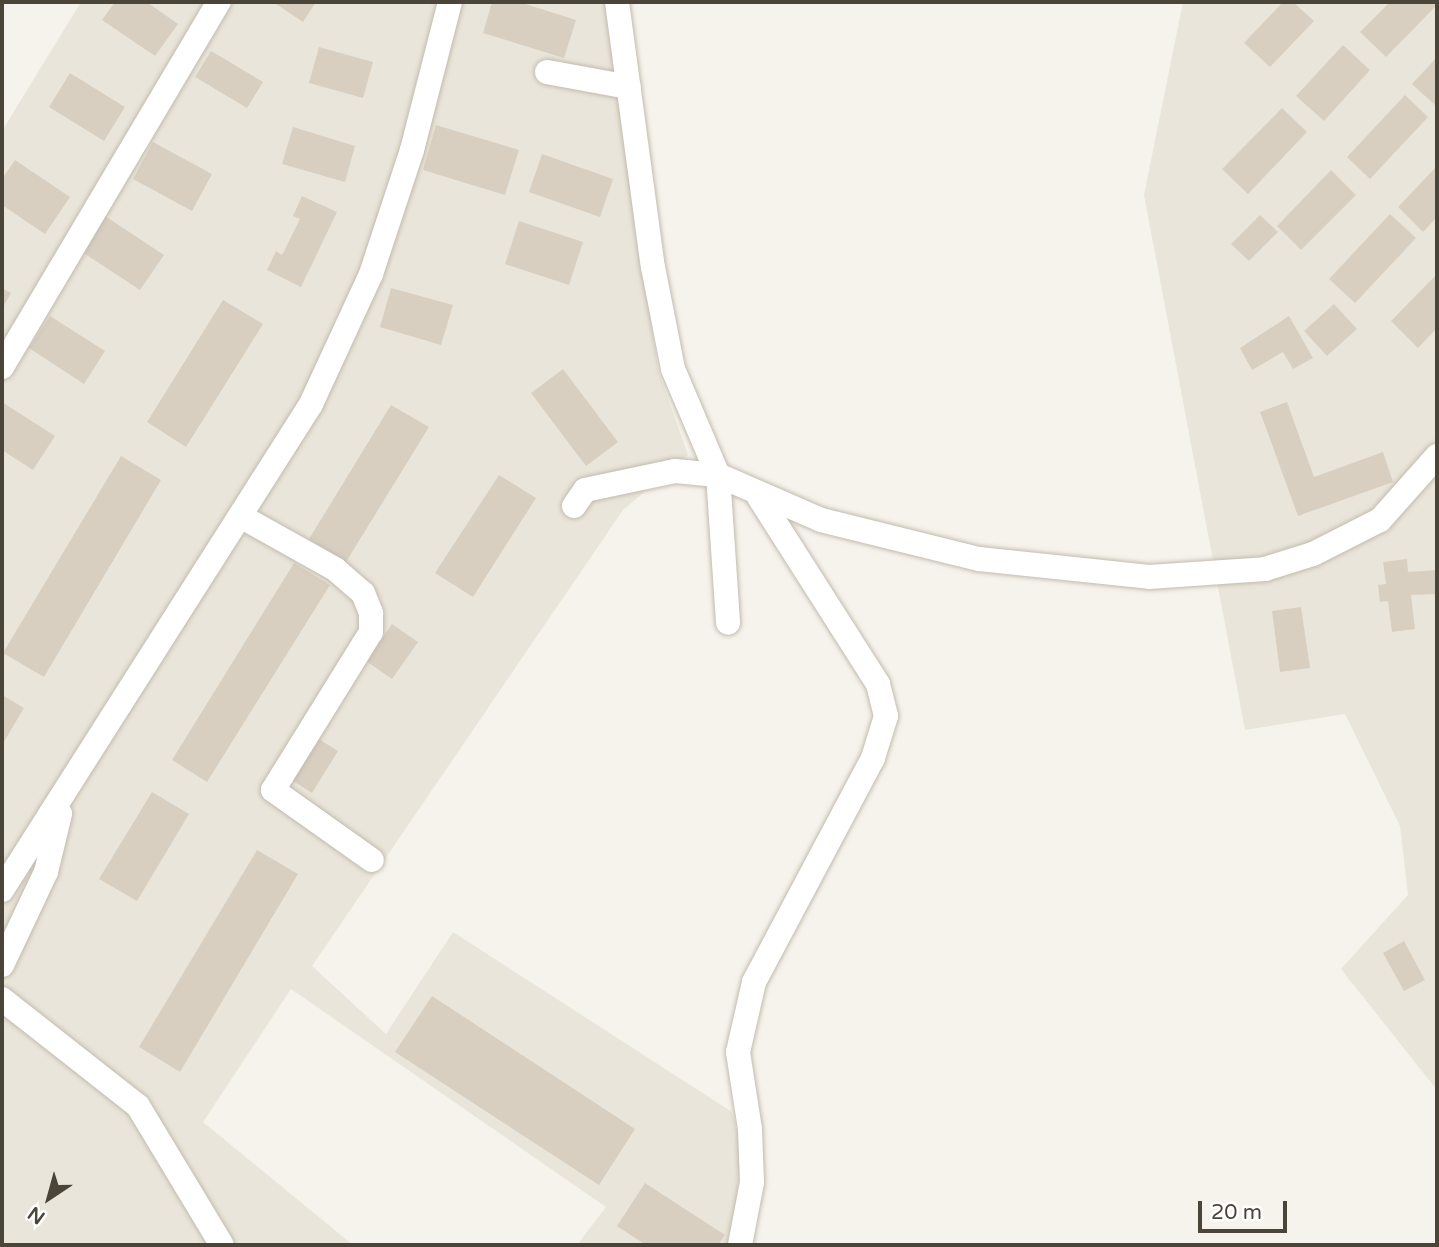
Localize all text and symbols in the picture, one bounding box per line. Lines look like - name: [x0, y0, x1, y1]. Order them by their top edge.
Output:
- north arrow: [14, 1163, 84, 1233]
- scale bar: [1201, 1188, 1290, 1232]
- text: 20 m: [1211, 1200, 1262, 1225]
- text: N: [24, 1202, 49, 1228]

